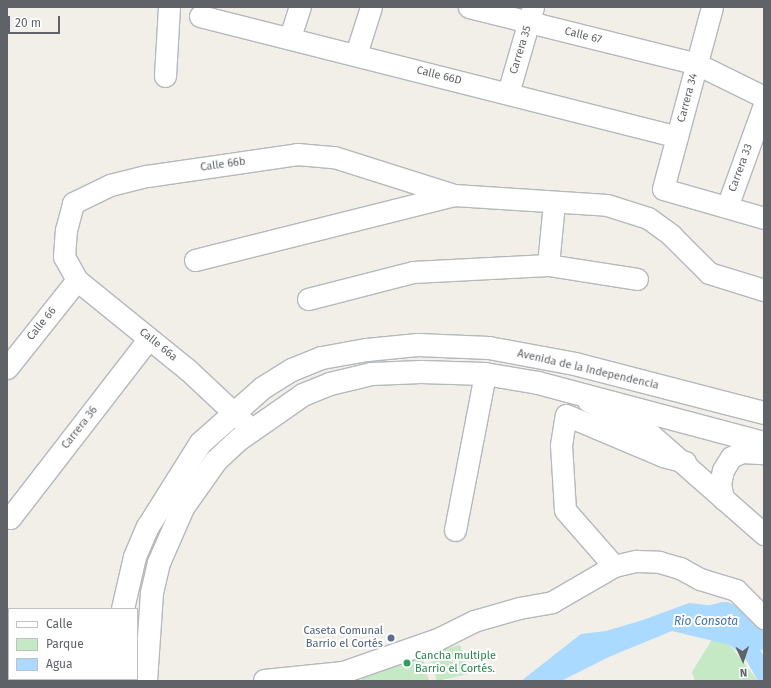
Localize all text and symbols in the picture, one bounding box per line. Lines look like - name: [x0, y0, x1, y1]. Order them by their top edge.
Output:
- scale bar: [10, 8, 62, 34]
- text: 20 m: [15, 16, 41, 30]
- street label: Carrera 35: [507, 24, 535, 76]
- street label: Calle 67: [563, 25, 603, 47]
- street label: Calle 66D: [415, 64, 463, 88]
- street label: Carrera 34: [675, 72, 701, 124]
- street label: Carrera 33: [726, 142, 756, 194]
- street label: Calle 66b: [200, 155, 246, 175]
- street label: Calle 66: [25, 305, 59, 343]
- street label: Calle 66a: [136, 326, 180, 364]
- street label: Avenida de la Independencia: [516, 347, 660, 393]
- street label: Carrera 36: [59, 404, 101, 452]
- legend: [8, 608, 138, 680]
- water label: Rio Consota: [674, 615, 738, 629]
- text: Calle: [46, 617, 73, 631]
- place label: Caseta Comunal Barrio el Cortés: [303, 625, 383, 651]
- marker: Caseta Comunal Barrio el Cortés: [386, 633, 396, 643]
- text: Parque: [46, 637, 84, 651]
- north arrow: [723, 640, 763, 680]
- place label: Cancha multiple Barrio el Cortés.: [415, 650, 496, 676]
- text: Agua: [46, 657, 73, 671]
- marker: Cancha multiple Barrio el Cortés.: [402, 658, 412, 668]
- text: N: [740, 666, 748, 679]

